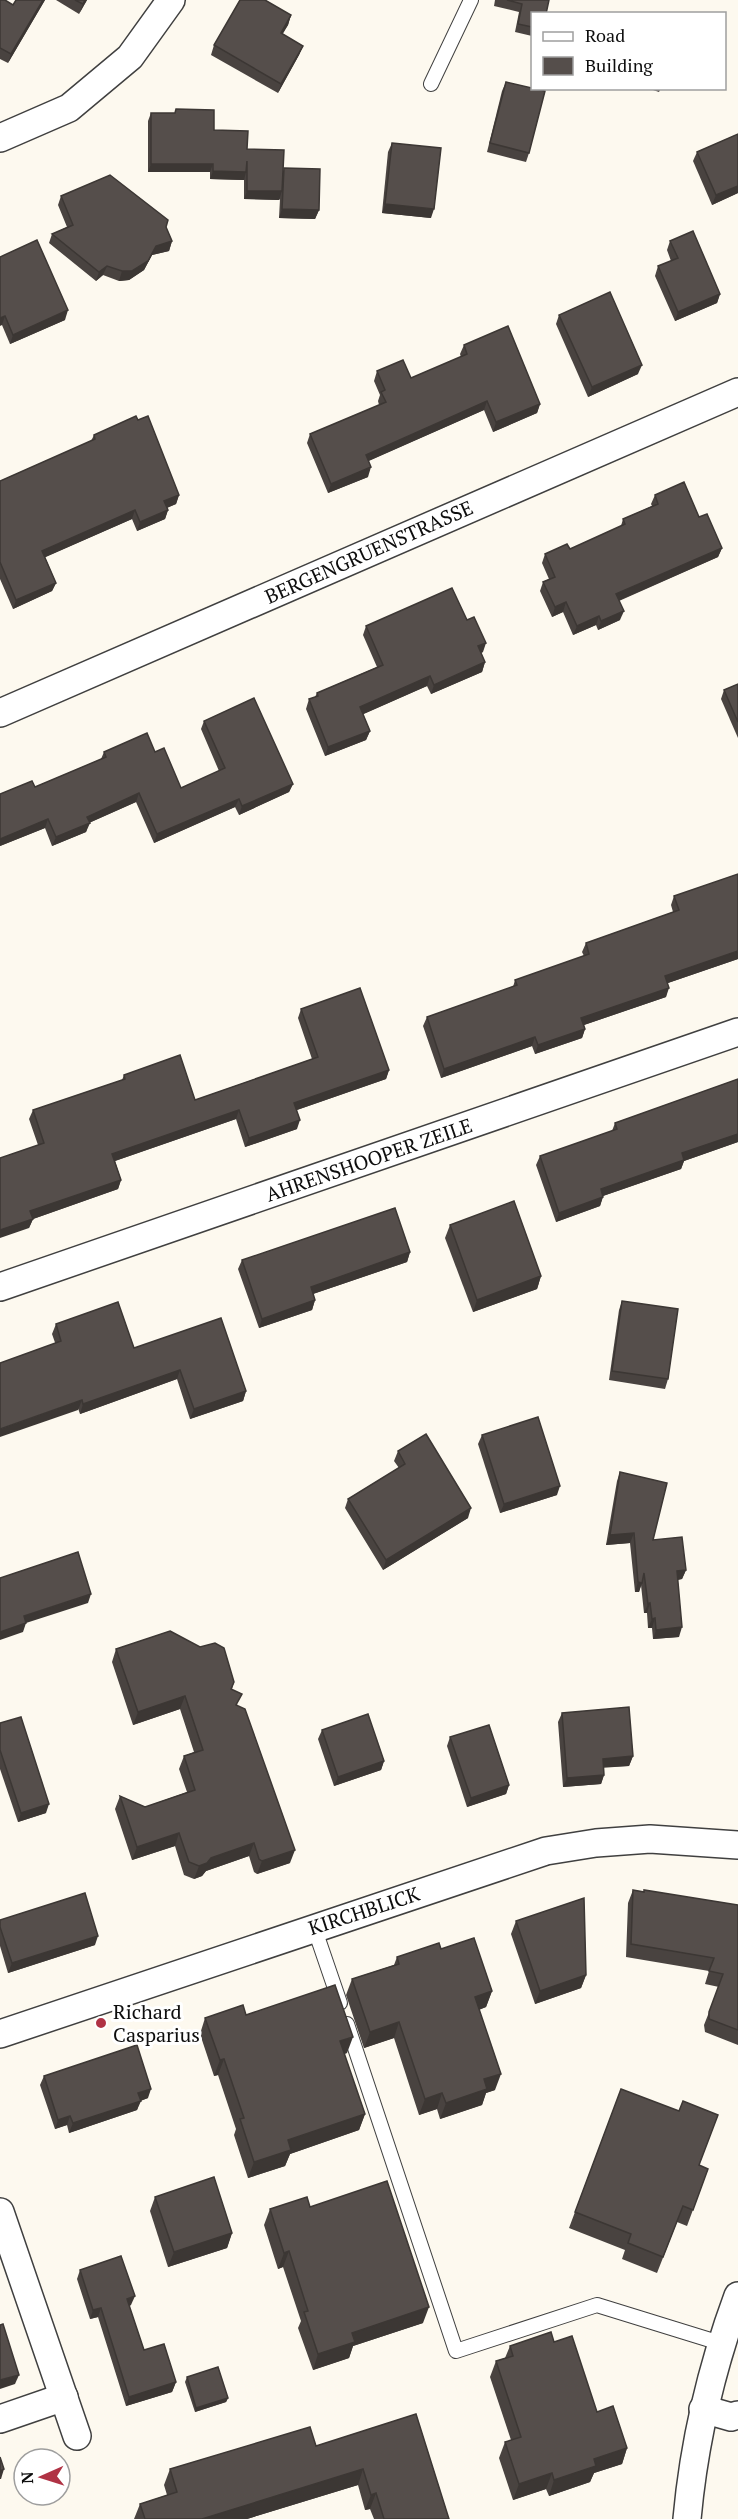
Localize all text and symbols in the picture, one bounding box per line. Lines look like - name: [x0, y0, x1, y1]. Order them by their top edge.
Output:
- legend: [531, 12, 726, 90]
- text: Road: [585, 23, 625, 47]
- text: Building: [585, 53, 653, 77]
- street label: BERGENGRUENSTRASSE: [261, 493, 477, 610]
- street label: AHRENSHOOPER ZEILE: [262, 1111, 476, 1208]
- street label: KIRCHBLICK: [305, 1880, 423, 1941]
- place label: Richard Casparius: [113, 1998, 200, 2048]
- marker: Richard Casparius: [94, 2016, 108, 2030]
- north arrow: [12, 2447, 72, 2507]
- text: N: [16, 2471, 38, 2484]

